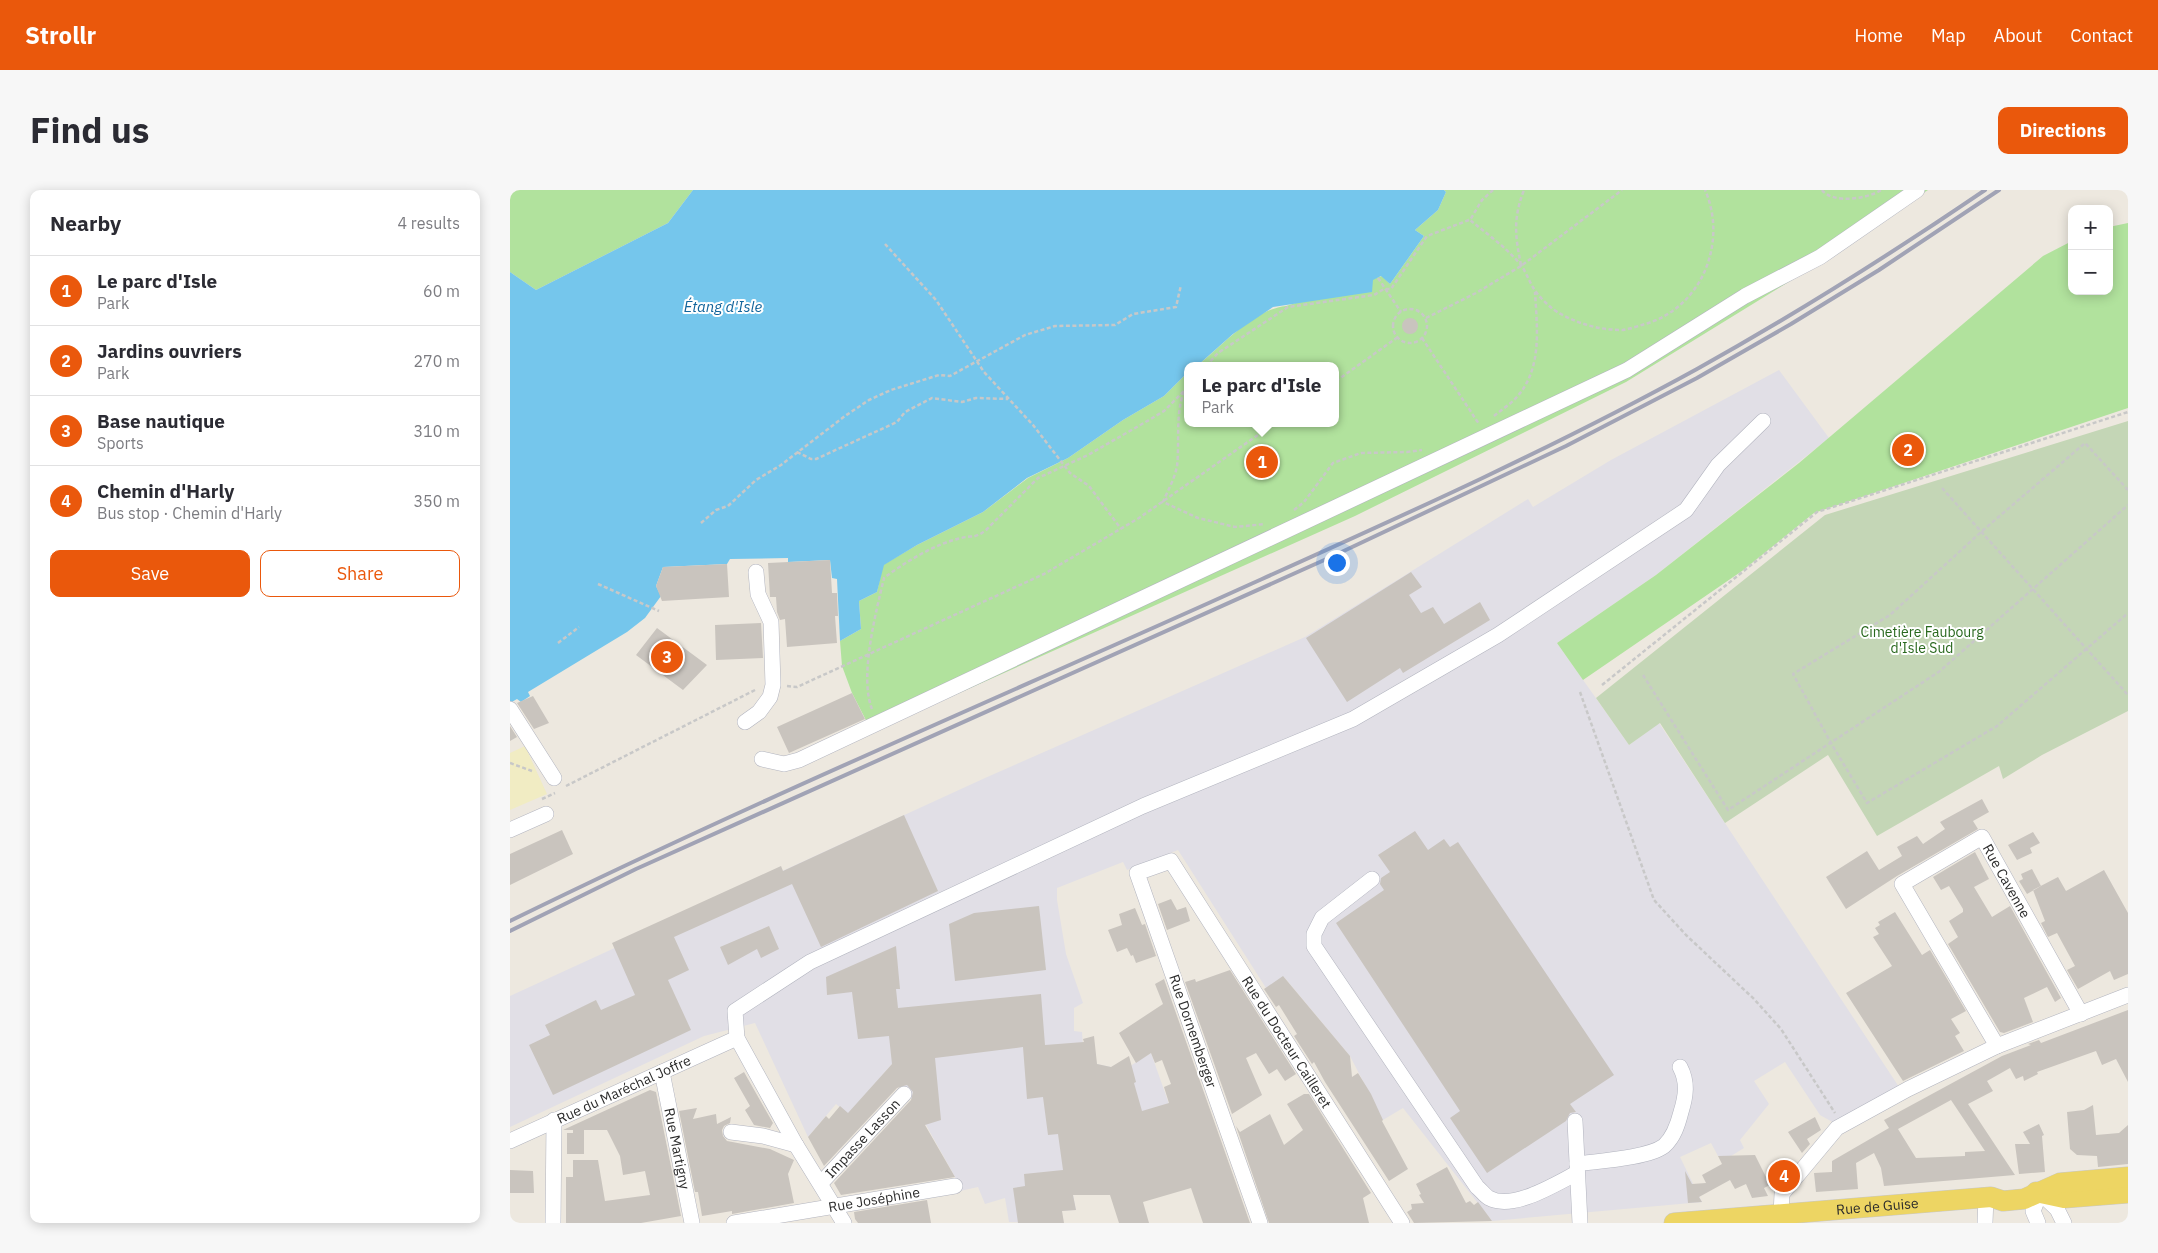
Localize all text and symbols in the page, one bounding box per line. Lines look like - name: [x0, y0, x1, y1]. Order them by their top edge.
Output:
- text: Strollr: [25, 19, 96, 51]
- text: Home: [1855, 24, 1903, 47]
- text: Map: [1931, 24, 1966, 47]
- text: About: [1994, 24, 2042, 47]
- text: Contact: [2070, 24, 2133, 47]
- text: Find us: [30, 107, 149, 153]
- button: Directions: [1998, 107, 2128, 154]
- map controls: [2068, 205, 2113, 295]
- button: +: [2068, 205, 2113, 250]
- text: Nearby: [50, 209, 121, 237]
- text: 4 results: [397, 213, 460, 233]
- button: −: [2068, 250, 2113, 295]
- text: Le parc d'Isle: [97, 269, 217, 293]
- text: 1: [61, 281, 71, 301]
- text: 60 m: [423, 281, 460, 301]
- text: Park: [97, 293, 129, 313]
- water label: Étang d'Isle: [684, 297, 762, 316]
- text: Jardins ouvriers: [97, 339, 242, 363]
- text: 2: [61, 351, 71, 371]
- text: 270 m: [413, 351, 460, 371]
- popup: [1184, 362, 1339, 427]
- text: Park: [97, 363, 129, 383]
- text: Le parc d'Isle: [1201, 373, 1322, 397]
- text: Park: [1201, 397, 1234, 417]
- text: Base nautique: [97, 409, 225, 433]
- text: 3: [61, 421, 71, 441]
- text: 310 m: [413, 421, 460, 441]
- pin: 2: [1892, 431, 1924, 469]
- text: Sports: [97, 433, 144, 453]
- pin: 1: [1246, 443, 1278, 481]
- text: Chemin d'Harly: [97, 479, 234, 503]
- text: 4: [61, 491, 71, 511]
- text: 350 m: [413, 491, 460, 511]
- text: Bus stop · Chemin d'Harly: [97, 503, 282, 523]
- button: Save: [50, 550, 250, 597]
- button: Share: [260, 550, 460, 597]
- your location: [1324, 550, 1350, 576]
- park label: Cimetière Faubourg d'Isle Sud: [1860, 623, 1984, 657]
- pin: 3: [651, 638, 683, 676]
- street label: Rue Cavenne: [1979, 841, 2035, 921]
- street label: Rue Dornemberger: [1165, 972, 1221, 1090]
- street label: Rue du Docteur Cailleret: [1238, 973, 1335, 1112]
- street label: Rue du Maréchal Joffre: [554, 1051, 694, 1128]
- street label: Impasse Lasson: [821, 1095, 904, 1182]
- street label: Rue Martigny: [660, 1106, 694, 1191]
- pin: 4: [1768, 1157, 1800, 1195]
- street label: Rue Joséphine: [827, 1183, 922, 1216]
- street label: Rue de Guise: [1835, 1194, 1920, 1219]

